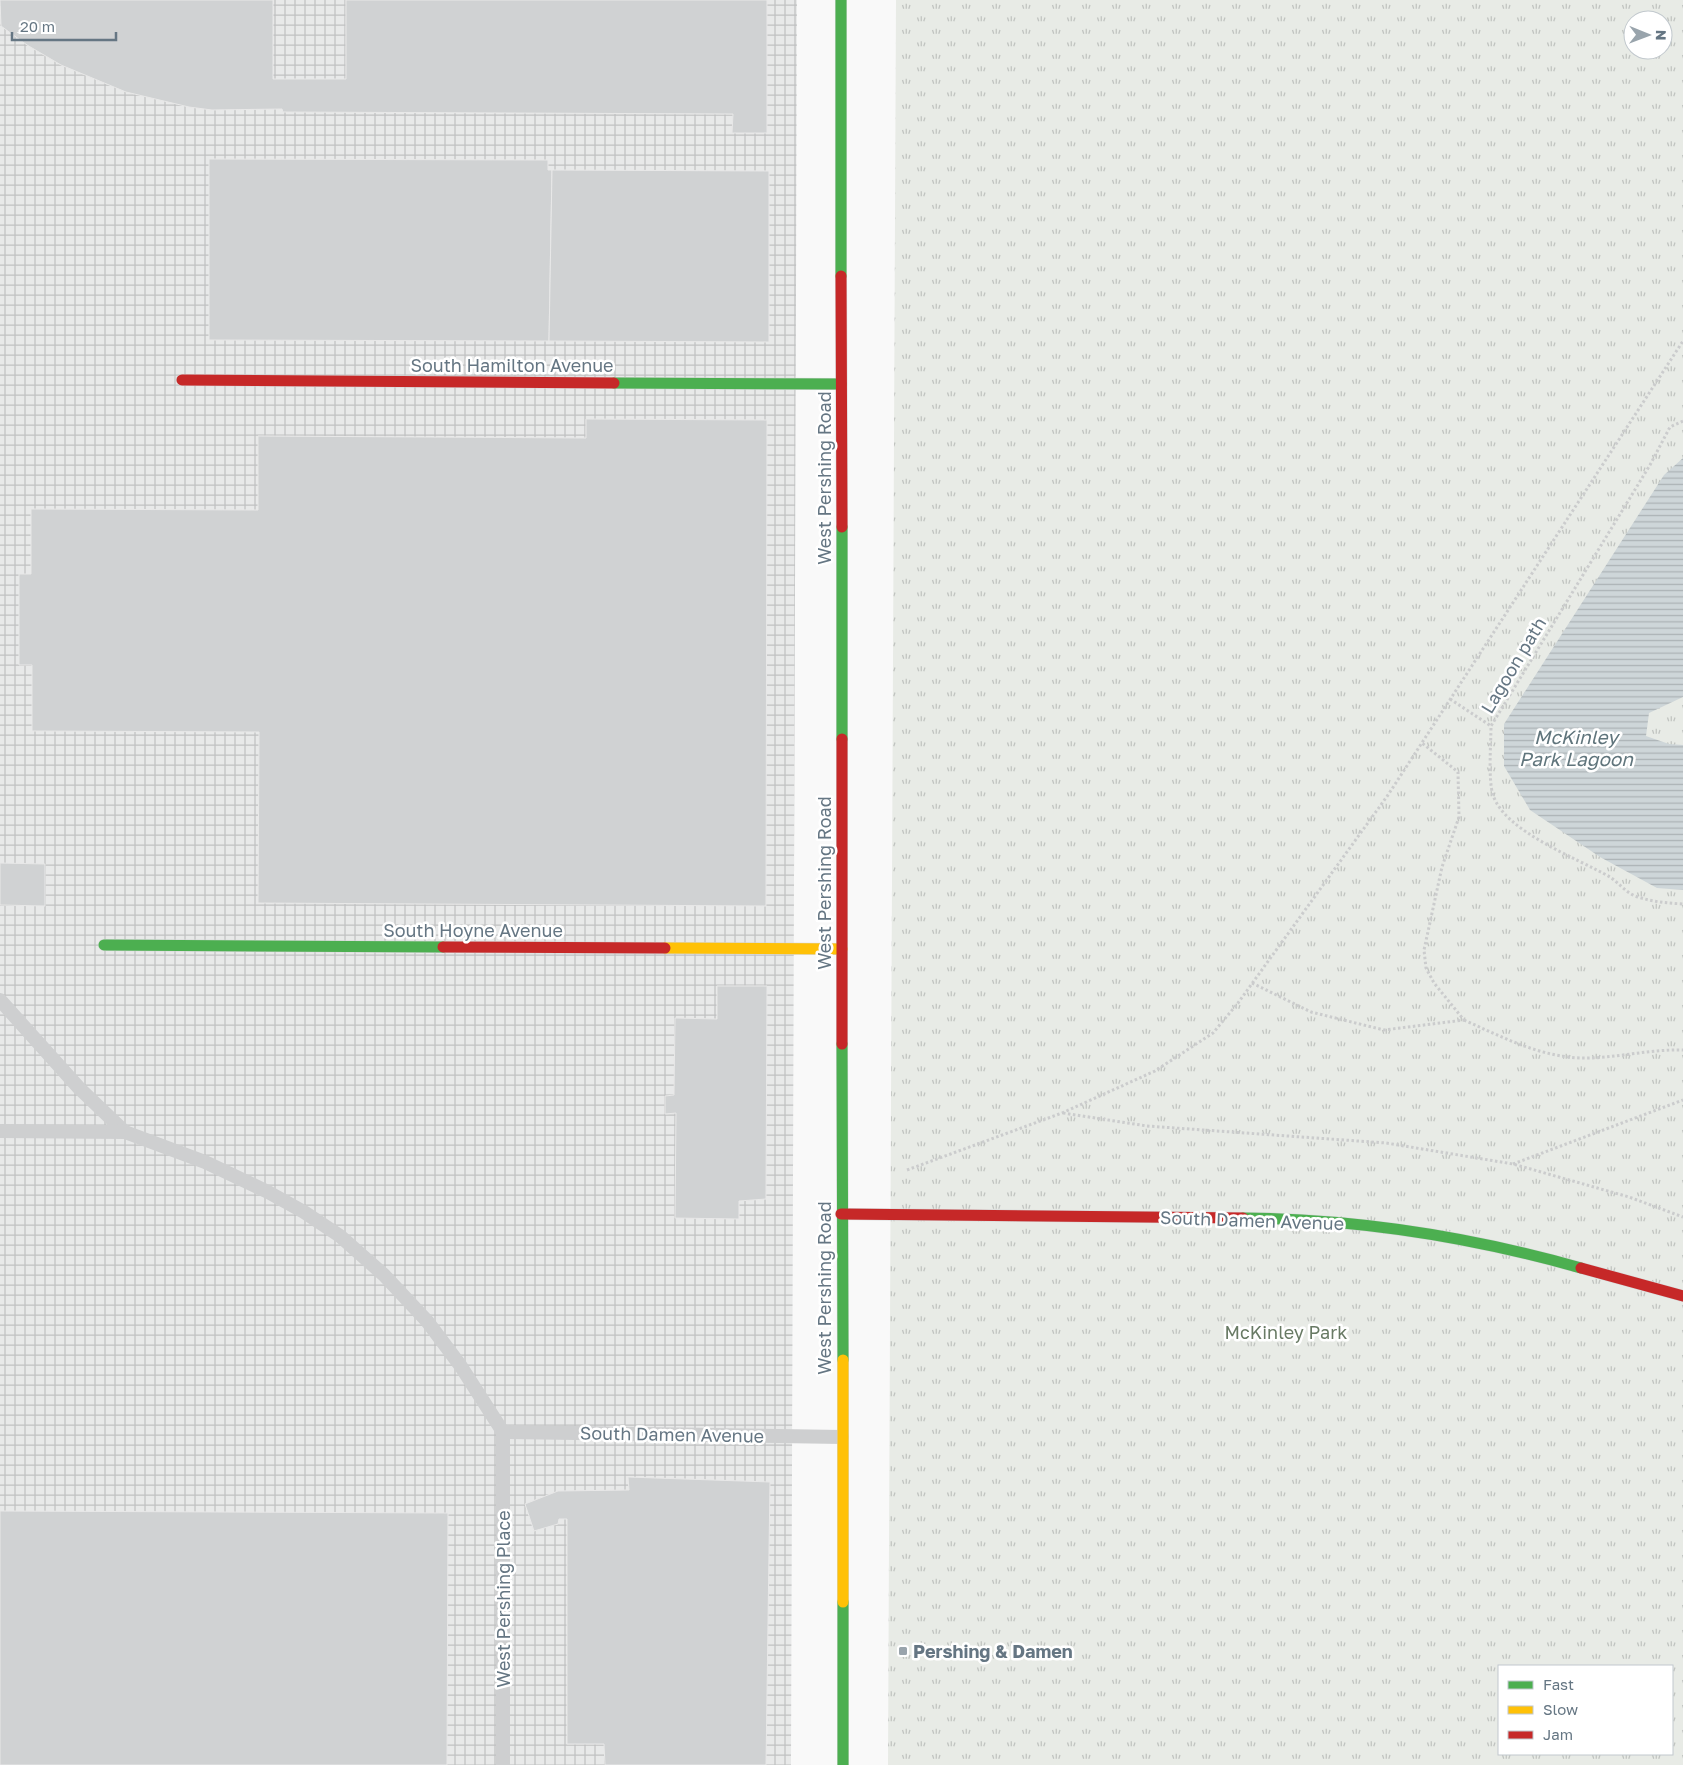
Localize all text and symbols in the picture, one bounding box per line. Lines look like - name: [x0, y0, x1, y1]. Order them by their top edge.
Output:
- scale bar: [12, 10, 116, 42]
- north arrow: [1623, 10, 1673, 60]
- text: 20 m: [20, 17, 55, 35]
- text: N: [1653, 30, 1670, 41]
- street label: South Hamilton Avenue: [410, 354, 614, 376]
- street label: West Pershing Road: [813, 391, 835, 565]
- street label: Lagoon path: [1476, 613, 1550, 717]
- water label: McKinley Park Lagoon: [1519, 725, 1634, 770]
- street label: West Pershing Road: [813, 796, 835, 970]
- street label: South Hoyne Avenue: [383, 919, 563, 941]
- street label: West Pershing Road: [813, 1201, 835, 1375]
- street label: South Damen Avenue: [1160, 1206, 1344, 1234]
- park label: McKinley Park: [1225, 1321, 1347, 1343]
- street label: South Damen Avenue: [580, 1421, 764, 1447]
- street label: West Pershing Place: [492, 1510, 514, 1688]
- place label: Pershing & Damen: [913, 1640, 1073, 1662]
- marker: Pershing & Damen: [897, 1645, 909, 1657]
- legend: [1498, 1665, 1673, 1755]
- text: Fast: [1543, 1675, 1574, 1693]
- text: Slow: [1543, 1700, 1578, 1718]
- text: Jam: [1543, 1725, 1573, 1743]

